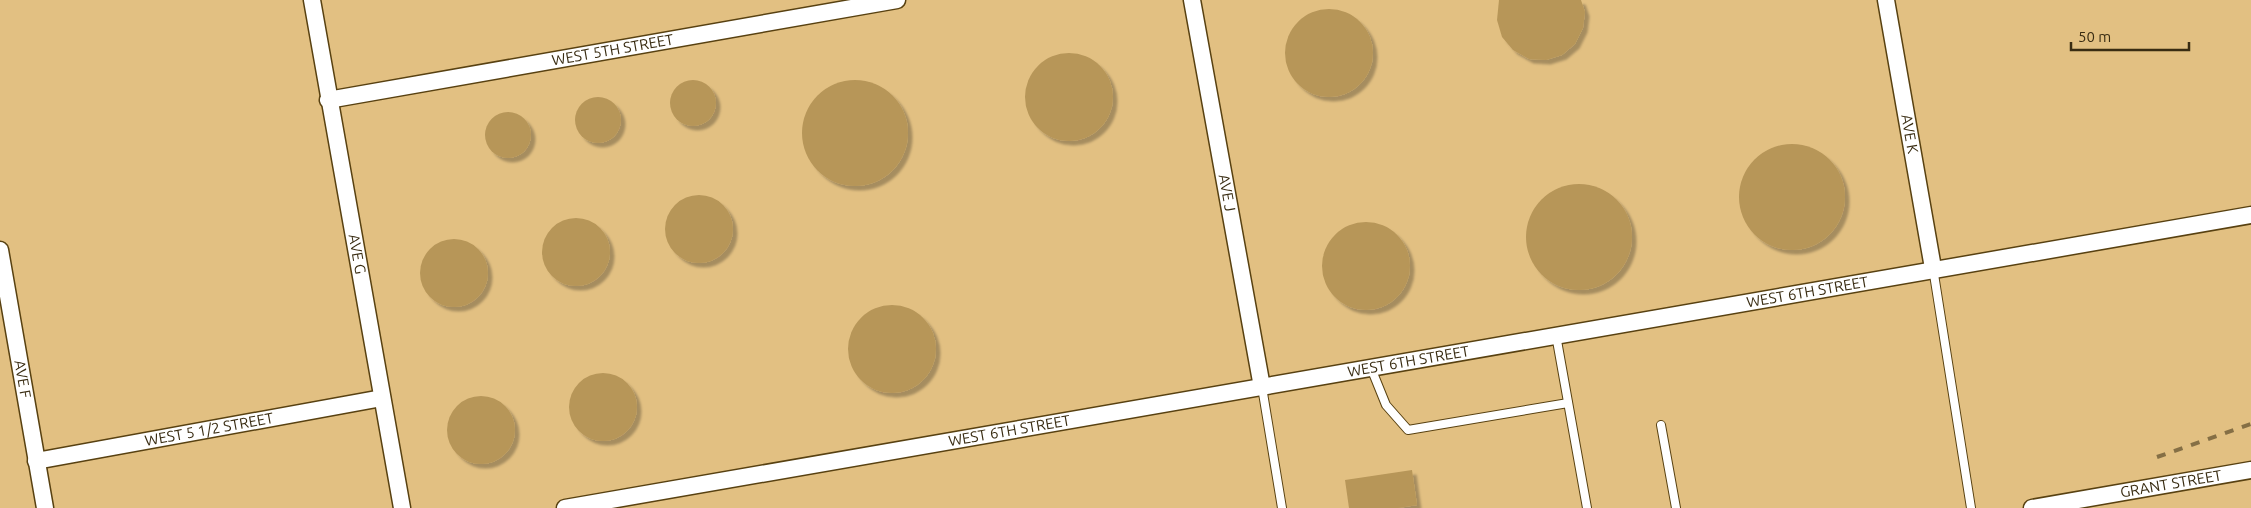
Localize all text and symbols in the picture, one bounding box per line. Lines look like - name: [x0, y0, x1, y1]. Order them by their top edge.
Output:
- scale bar: [2071, 20, 2188, 52]
- text: 50 m: [2078, 28, 2111, 45]
- street label: WEST 5TH STREET: [550, 30, 675, 69]
- street label: AVE K: [1898, 113, 1922, 155]
- street label: AVE J: [1216, 173, 1239, 213]
- street label: AVE G: [346, 233, 369, 275]
- street label: WEST 6TH STREET: [1745, 273, 1870, 311]
- street label: WEST 6TH STREET: [1346, 342, 1471, 380]
- street label: AVE F: [11, 359, 35, 399]
- street label: WEST 5 1/2 STREET: [143, 409, 275, 449]
- street label: WEST 6TH STREET: [947, 411, 1072, 449]
- street label: GRANT STREET: [2119, 466, 2224, 501]

